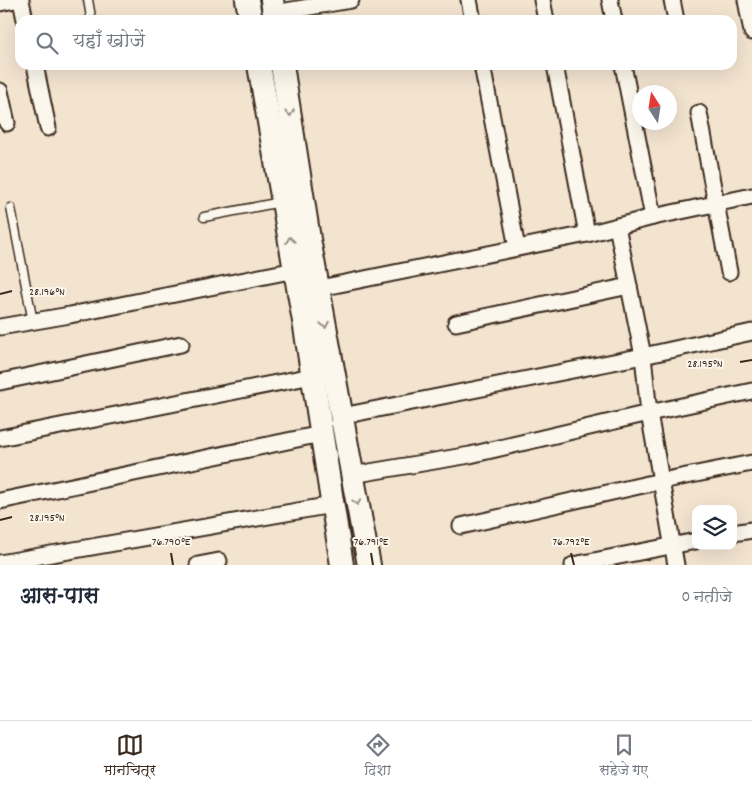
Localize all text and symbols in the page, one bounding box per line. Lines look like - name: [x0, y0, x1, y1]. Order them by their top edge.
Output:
- search box: [15, 15, 737, 70]
- icon: search: [33, 29, 61, 57]
- text: यहाँ खोजें: [73, 29, 145, 56]
- north arrow: [632, 85, 677, 130]
- one-way arrow: [284, 109, 294, 118]
- one-way arrow: [285, 236, 295, 245]
- text: 28.196°N: [29, 284, 65, 301]
- one-way arrow: [319, 321, 330, 330]
- text: 28.195°N: [687, 356, 723, 373]
- one-way arrow: [352, 498, 362, 507]
- map controls: [692, 505, 737, 550]
- button: layers: [692, 505, 737, 550]
- text: 28.195°N: [29, 510, 65, 527]
- text: 76.790°E: [152, 534, 191, 551]
- text: 76.791°E: [354, 534, 389, 551]
- text: 76.792°E: [552, 534, 590, 551]
- text: आस-पास: [20, 583, 99, 613]
- text: 0 नतीजे: [681, 586, 732, 609]
- tab: मानचित्र: [104, 731, 156, 781]
- tab: दिशा: [364, 731, 392, 781]
- tab: सहेजे गए: [600, 731, 648, 781]

